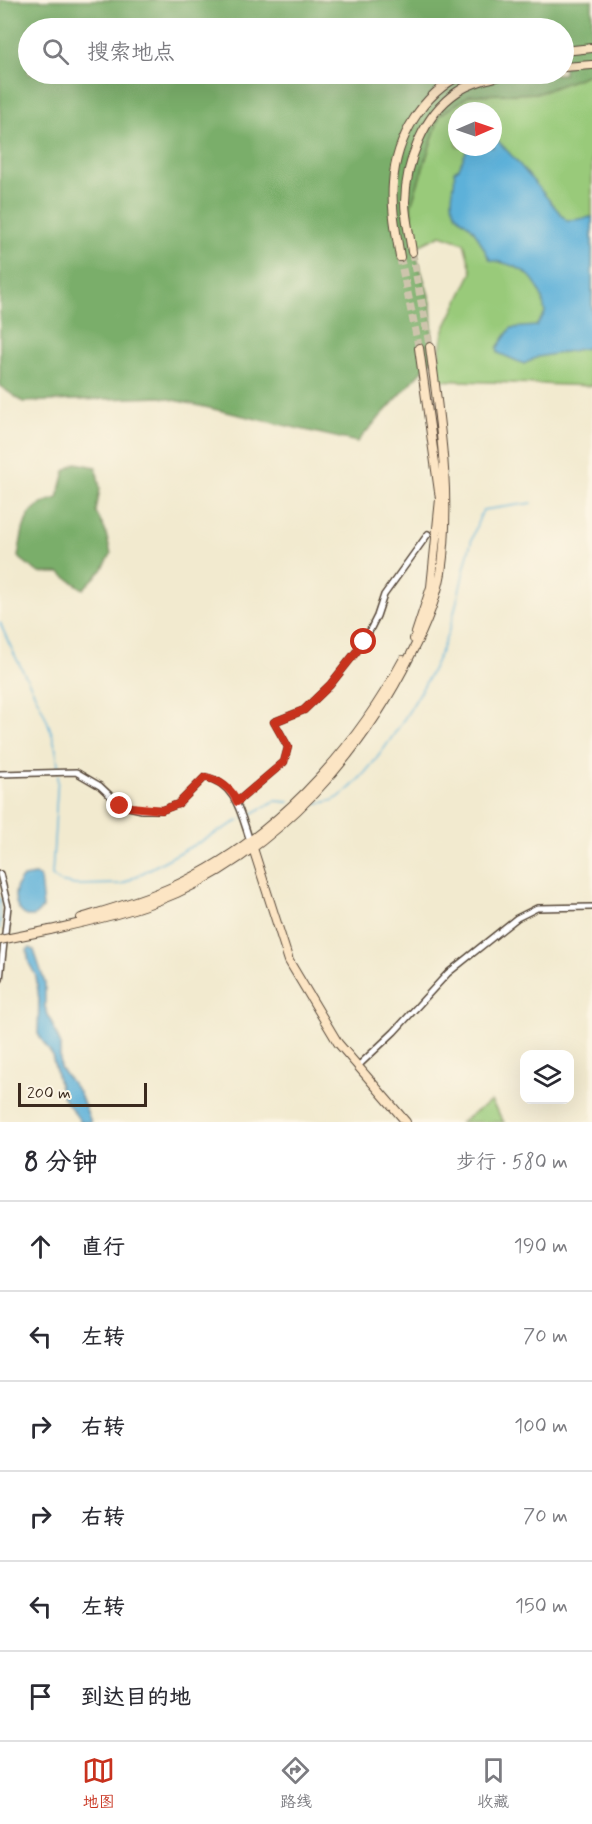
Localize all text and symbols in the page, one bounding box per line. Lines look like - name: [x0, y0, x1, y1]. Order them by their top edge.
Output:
- search box: [18, 18, 574, 84]
- icon: search: [39, 35, 72, 68]
- text: 搜索地点: [87, 39, 175, 67]
- north arrow: [448, 102, 502, 156]
- route start: [350, 628, 376, 654]
- route end: [106, 792, 132, 818]
- map controls: [520, 1050, 574, 1104]
- button: layers: [520, 1050, 574, 1104]
- scale bar: [18, 1080, 147, 1108]
- text: 200 m: [27, 1083, 71, 1104]
- text: 8 分钟: [24, 1146, 98, 1180]
- text: 步行 · 580 m: [456, 1149, 568, 1176]
- icon: ahead: [24, 1230, 57, 1263]
- text: 190 m: [514, 1233, 568, 1260]
- text: 直行: [81, 1234, 125, 1262]
- icon: left: [24, 1320, 57, 1353]
- text: 70 m: [523, 1323, 568, 1350]
- text: 左转: [81, 1324, 125, 1352]
- icon: right: [24, 1410, 57, 1443]
- text: 100 m: [514, 1413, 568, 1440]
- text: 右转: [81, 1414, 125, 1442]
- icon: right: [24, 1500, 57, 1533]
- text: 70 m: [523, 1503, 568, 1530]
- text: 右转: [81, 1504, 125, 1532]
- icon: left: [24, 1590, 57, 1623]
- text: 150 m: [515, 1593, 568, 1620]
- text: 左转: [81, 1594, 125, 1622]
- icon: arrive: [24, 1680, 57, 1713]
- text: 到达目的地: [81, 1684, 191, 1712]
- tab: 地图: [82, 1754, 115, 1813]
- tab: 路线: [279, 1754, 312, 1813]
- tab: 收藏: [477, 1754, 510, 1813]

